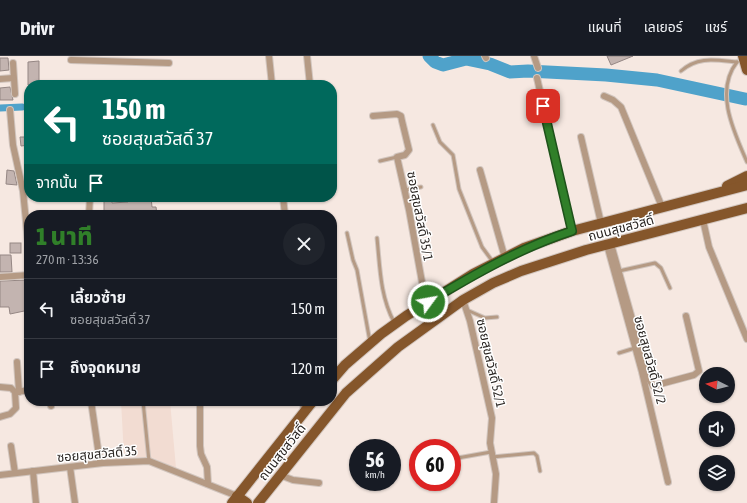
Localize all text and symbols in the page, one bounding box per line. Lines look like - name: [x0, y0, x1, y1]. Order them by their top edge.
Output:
- text: Drivr: [20, 17, 54, 39]
- text: แผนที่: [588, 19, 622, 35]
- text: เลเยอร์: [644, 19, 683, 35]
- text: แชร์: [705, 19, 727, 35]
- pin: [526, 89, 560, 123]
- text: 150 m: [102, 93, 165, 125]
- icon: arrive: [532, 95, 554, 117]
- icon: left: [36, 96, 88, 148]
- text: ซอยสุขสวัสดิ์ 37: [102, 128, 213, 149]
- street label: ซอยสุขสวัสดิ์ 35/1: [404, 170, 436, 262]
- icon: arrive: [85, 172, 107, 194]
- text: จากนั้น: [36, 174, 77, 191]
- street label: ถนนสุขสวัสดิ์: [586, 212, 656, 244]
- text: 1 นาที: [36, 223, 93, 250]
- button: close: [283, 223, 325, 265]
- text: 270 m · 13:36: [36, 252, 99, 267]
- position arrow: [407, 281, 449, 323]
- text: เลี้ยวซ้าย: [70, 289, 126, 306]
- icon: left: [36, 298, 58, 320]
- text: 150 m: [291, 300, 325, 317]
- text: ซอยสุขสวัสดิ์ 37: [70, 312, 150, 327]
- street label: ซอยสุขสวัสดิ์ 52/2: [631, 314, 669, 406]
- street label: ซอยสุขสวัสดิ์ 52/1: [473, 317, 509, 409]
- icon: arrive: [36, 358, 58, 380]
- text: ถึงจุดหมาย: [70, 359, 141, 376]
- text: 120 m: [291, 360, 325, 377]
- north arrow: [699, 367, 735, 403]
- map controls: [699, 367, 735, 491]
- button: sound: [699, 411, 735, 447]
- street label: ถนนสุขสวัสดิ์: [255, 421, 309, 483]
- speed limit sign: 60: [409, 439, 461, 491]
- street label: ซอยสุขสวัสดิ์ 35: [56, 443, 138, 465]
- text: 56: [366, 448, 384, 471]
- button: layers: [699, 455, 735, 491]
- text: km/h: [365, 469, 385, 480]

